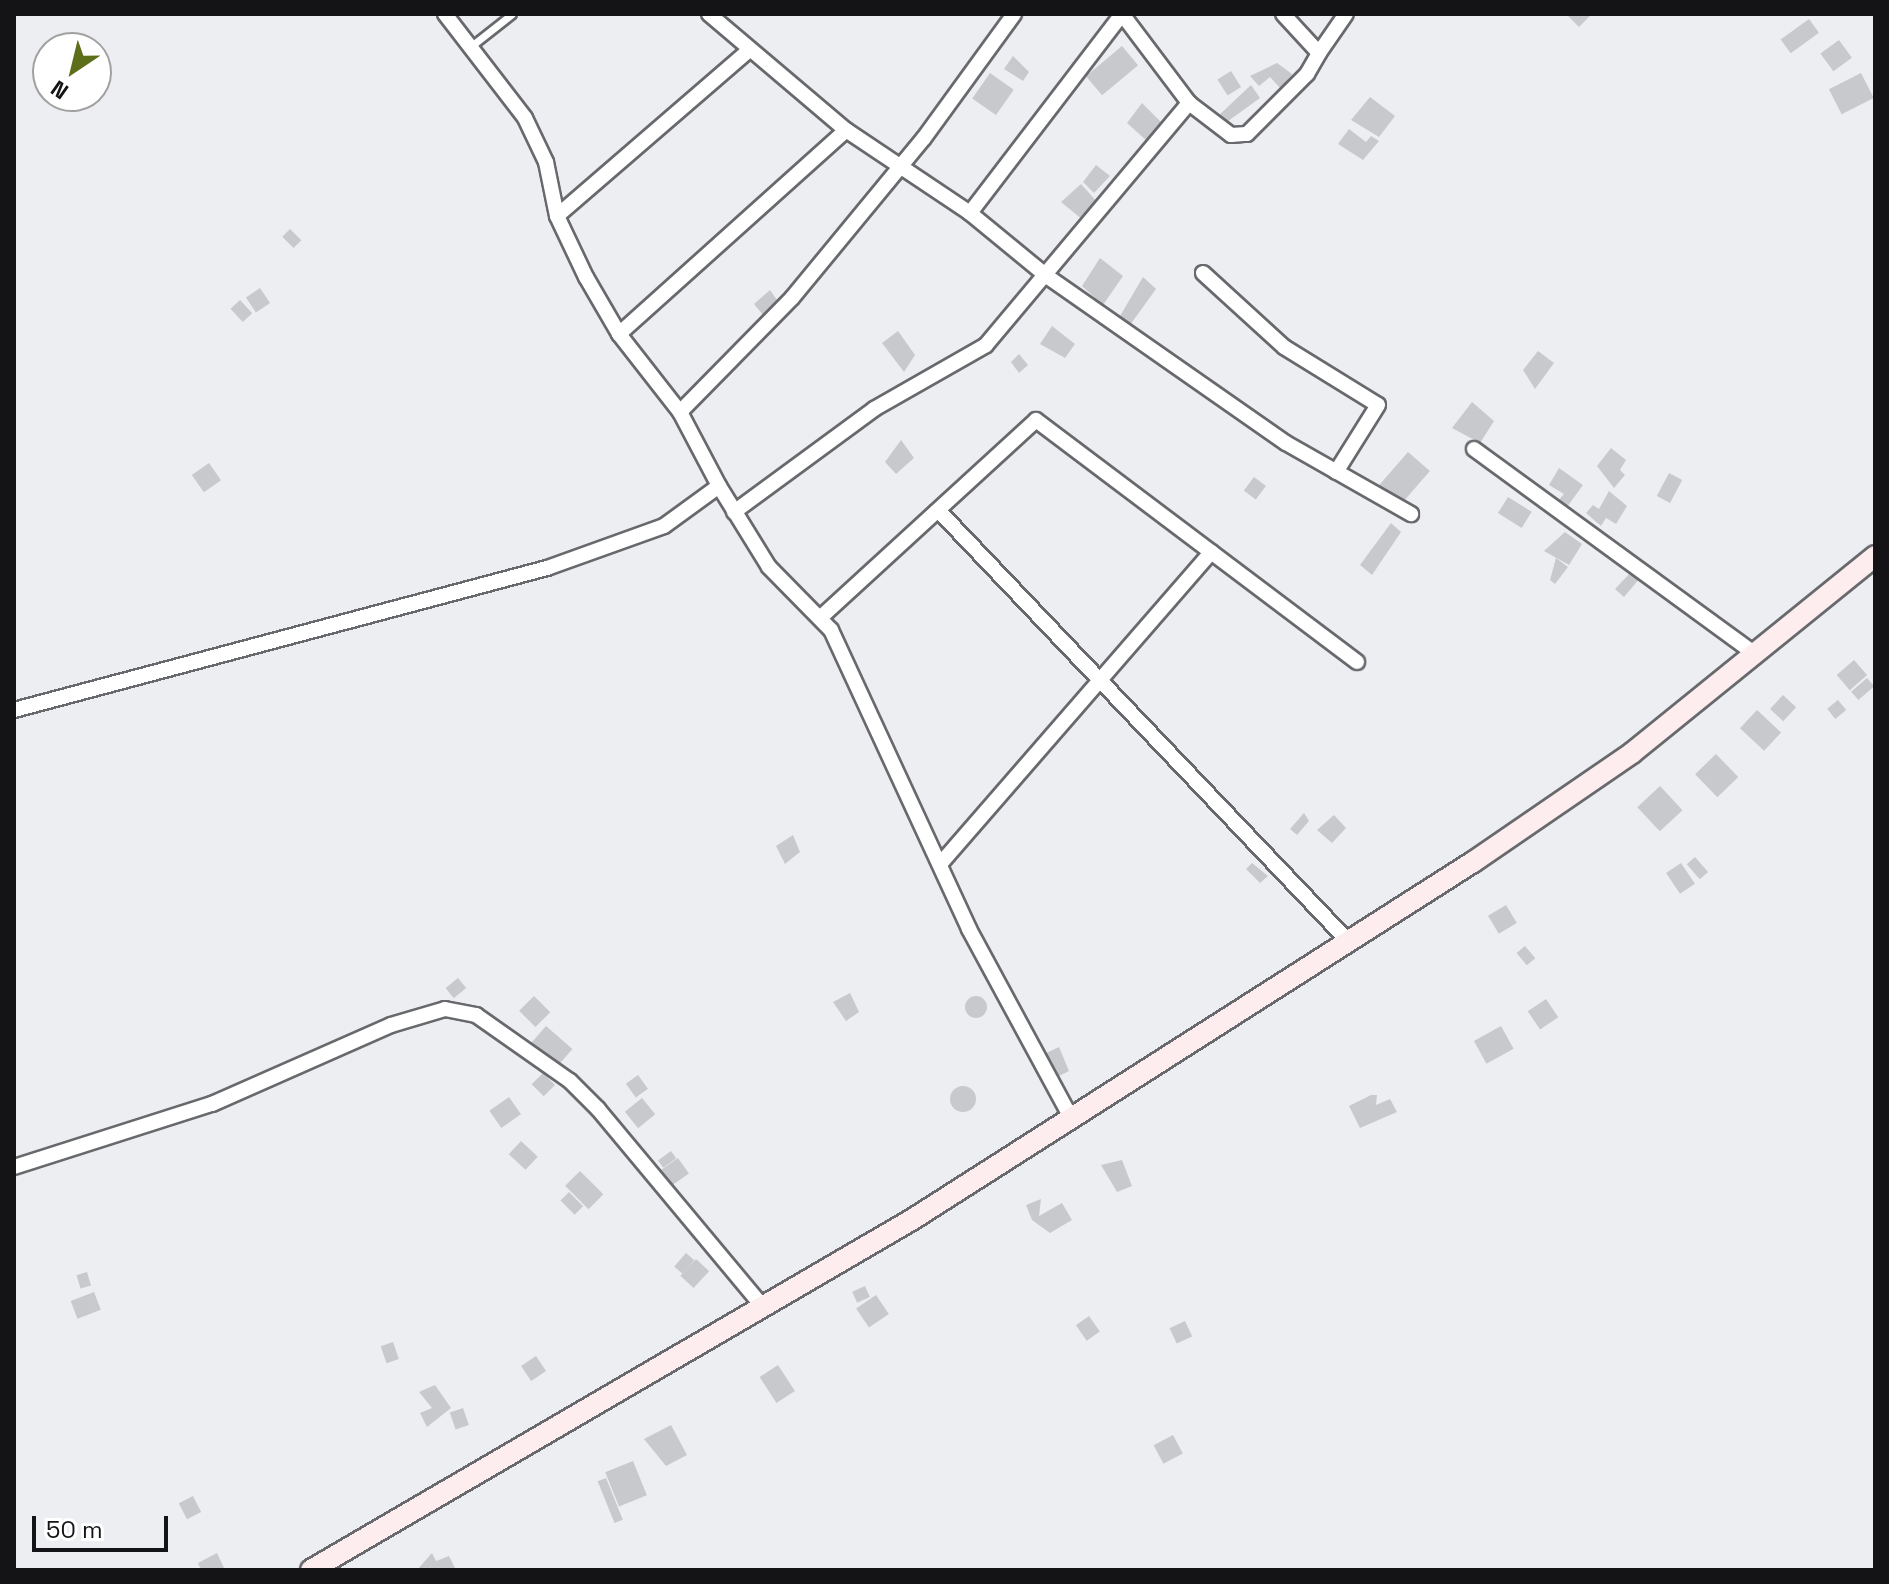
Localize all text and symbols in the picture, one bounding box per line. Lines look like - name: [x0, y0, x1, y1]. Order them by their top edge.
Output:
- north arrow: [32, 32, 112, 112]
- text: N: [45, 74, 73, 106]
- scale bar: [36, 1500, 172, 1550]
- text: 50 m: [46, 1514, 103, 1545]

